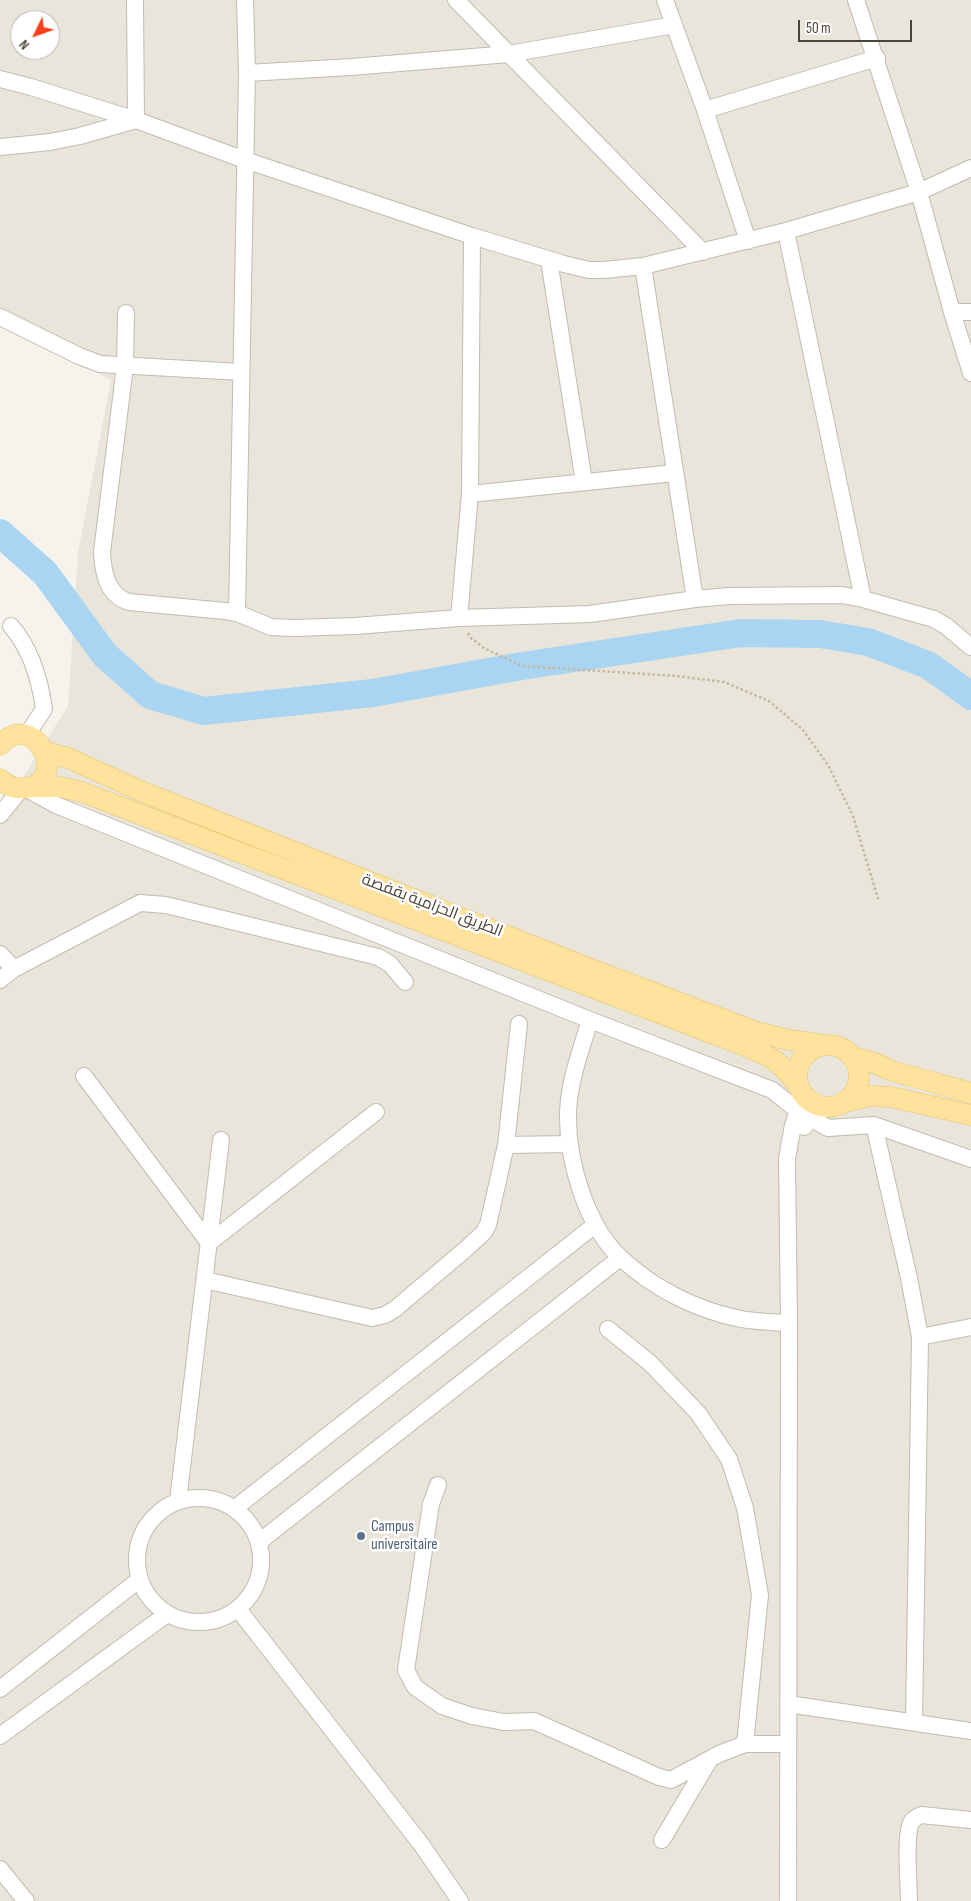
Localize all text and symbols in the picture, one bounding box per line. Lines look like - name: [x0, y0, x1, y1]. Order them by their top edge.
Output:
- north arrow: [10, 10, 60, 60]
- scale bar: [801, 10, 915, 42]
- text: 50 m: [806, 19, 831, 38]
- text: N: [15, 36, 33, 53]
- street label: الطريق الحزامية بقفصة: [359, 870, 505, 942]
- place label: Campus universitaire: [371, 1517, 438, 1555]
- marker: Campus universitaire: [355, 1530, 367, 1542]

